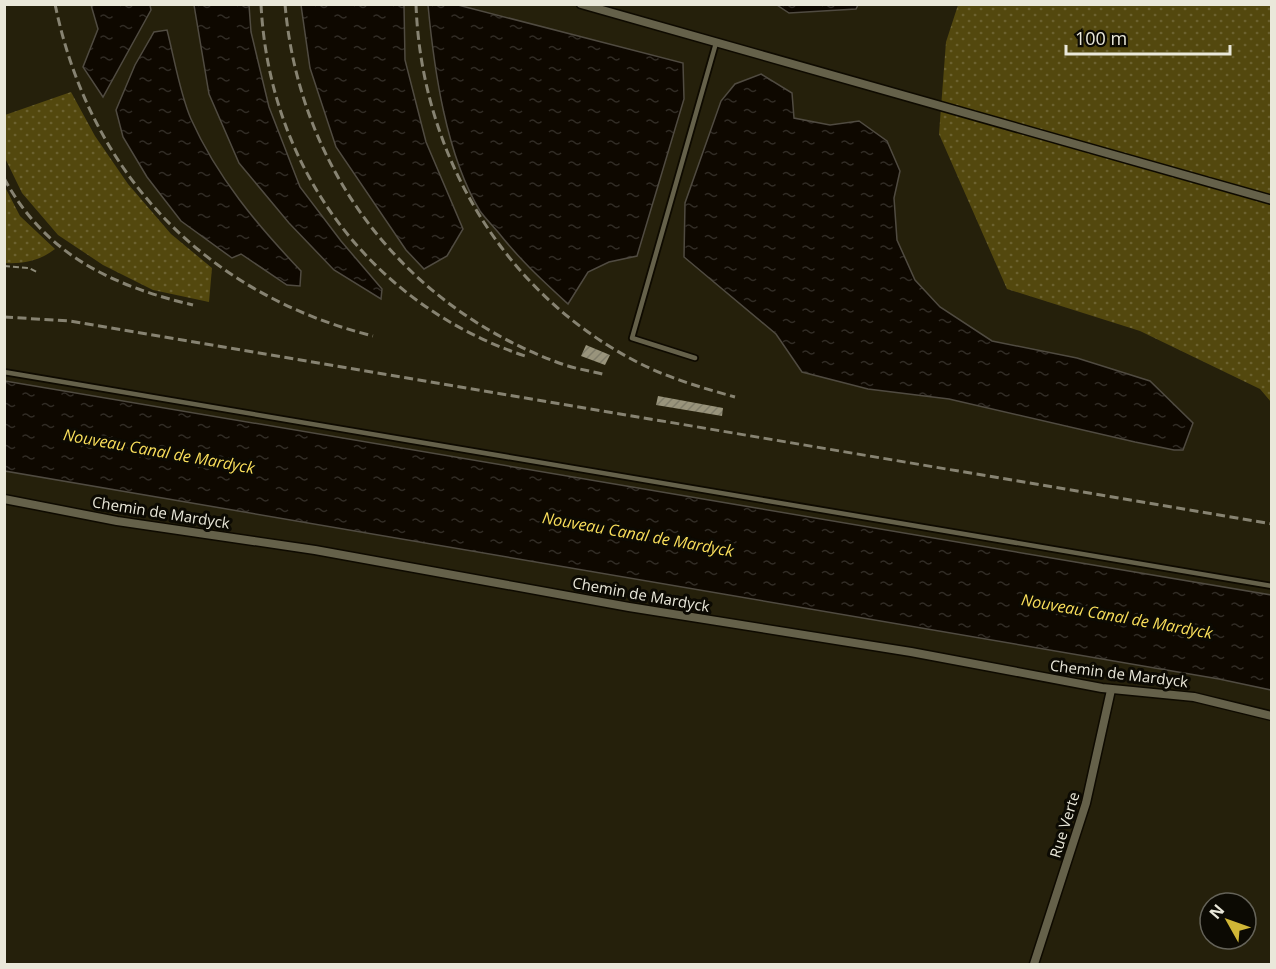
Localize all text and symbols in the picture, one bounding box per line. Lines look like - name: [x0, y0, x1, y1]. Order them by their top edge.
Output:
- scale bar: [1066, 18, 1230, 56]
- text: 100 m: [1075, 26, 1127, 50]
- water label: Nouveau Canal de Mardyck: [62, 423, 258, 479]
- street label: Chemin de Mardyck: [91, 491, 232, 533]
- water label: Nouveau Canal de Mardyck: [541, 506, 737, 562]
- street label: Chemin de Mardyck: [571, 572, 711, 616]
- water label: Nouveau Canal de Mardyck: [1020, 588, 1216, 644]
- street label: Chemin de Mardyck: [1049, 655, 1189, 691]
- street label: Rue Verte: [1045, 789, 1084, 860]
- north arrow: [1198, 891, 1258, 951]
- text: N: [1204, 899, 1229, 923]

